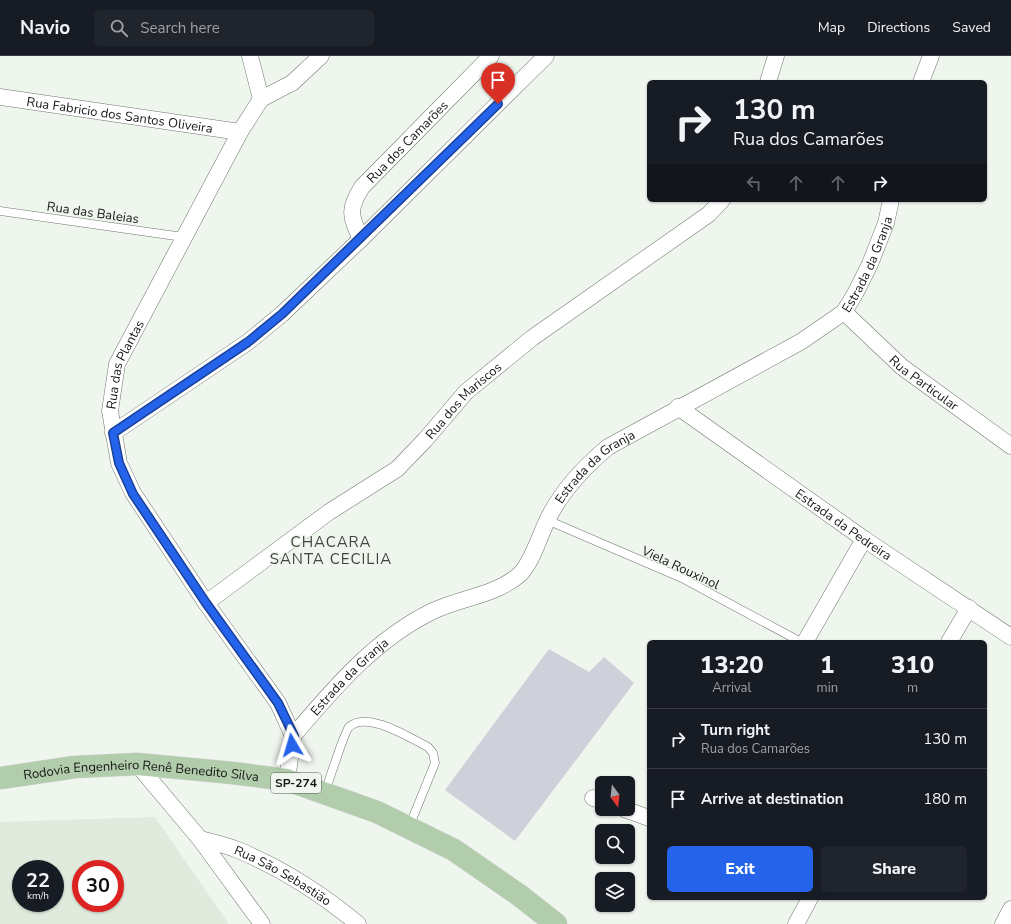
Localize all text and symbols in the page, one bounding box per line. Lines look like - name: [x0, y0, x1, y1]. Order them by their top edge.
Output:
- search box: [94, 10, 374, 46]
- text: Navio: [20, 15, 70, 41]
- icon: search: [108, 17, 130, 39]
- text: Search here: [140, 18, 220, 38]
- text: Map: [818, 18, 845, 37]
- text: Directions: [867, 18, 930, 37]
- text: Saved: [952, 18, 991, 37]
- pin: [481, 63, 515, 104]
- icon: arrive: [487, 69, 509, 91]
- text: 130 m: [733, 91, 816, 129]
- street label: Rua Fabricio dos Santos Oliveira: [25, 93, 214, 138]
- icon: right: [667, 96, 719, 148]
- street label: Rua dos Camarões: [363, 97, 452, 187]
- text: Rua dos Camarões: [733, 127, 884, 151]
- icon: left: [743, 172, 765, 194]
- icon: ahead: [785, 172, 807, 194]
- icon: ahead: [827, 172, 849, 194]
- icon: right: [869, 172, 891, 194]
- street label: Rua das Baleias: [46, 198, 140, 228]
- street label: Estrada da Granja: [838, 215, 897, 316]
- street label: Rua das Plantas: [102, 317, 149, 410]
- street label: Rua Particular: [885, 351, 962, 415]
- street label: Rua dos Mariscos: [422, 359, 506, 443]
- street label: Estrada da Granja: [551, 426, 638, 507]
- street label: Estrada da Pedreira: [791, 485, 895, 565]
- district label: CHACARA SANTA CECILIA: [270, 532, 392, 569]
- street label: Viela Rouxinol: [638, 542, 723, 594]
- street label: Estrada da Granja: [307, 634, 392, 720]
- text: 13:20: [700, 649, 764, 681]
- text: 1: [820, 649, 835, 681]
- text: 310: [891, 649, 934, 681]
- text: Arrival: [712, 679, 751, 697]
- text: min: [817, 679, 838, 697]
- text: m: [907, 679, 918, 697]
- text: Turn right: [701, 720, 770, 740]
- position arrow: [271, 724, 313, 766]
- icon: right: [667, 728, 689, 750]
- text: 130 m: [923, 729, 967, 749]
- text: Rua dos Camarões: [701, 740, 810, 758]
- street label: Rodovia Engenheiro Renê Benedito Silva: [22, 756, 260, 786]
- road number: SP-274: [271, 773, 321, 793]
- north arrow: [595, 776, 635, 816]
- map controls: [595, 776, 635, 912]
- icon: arrive: [667, 788, 689, 810]
- text: Arrive at destination: [701, 789, 844, 809]
- text: 180 m: [923, 789, 967, 809]
- button: search: [595, 824, 635, 864]
- street label: Rua São Sebastião: [231, 841, 335, 910]
- button: Exit: [667, 846, 813, 892]
- button: Share: [821, 846, 967, 892]
- speed limit sign: 30: [72, 860, 124, 912]
- text: 22: [26, 867, 50, 894]
- button: layers: [595, 872, 635, 912]
- text: km/h: [27, 889, 49, 903]

